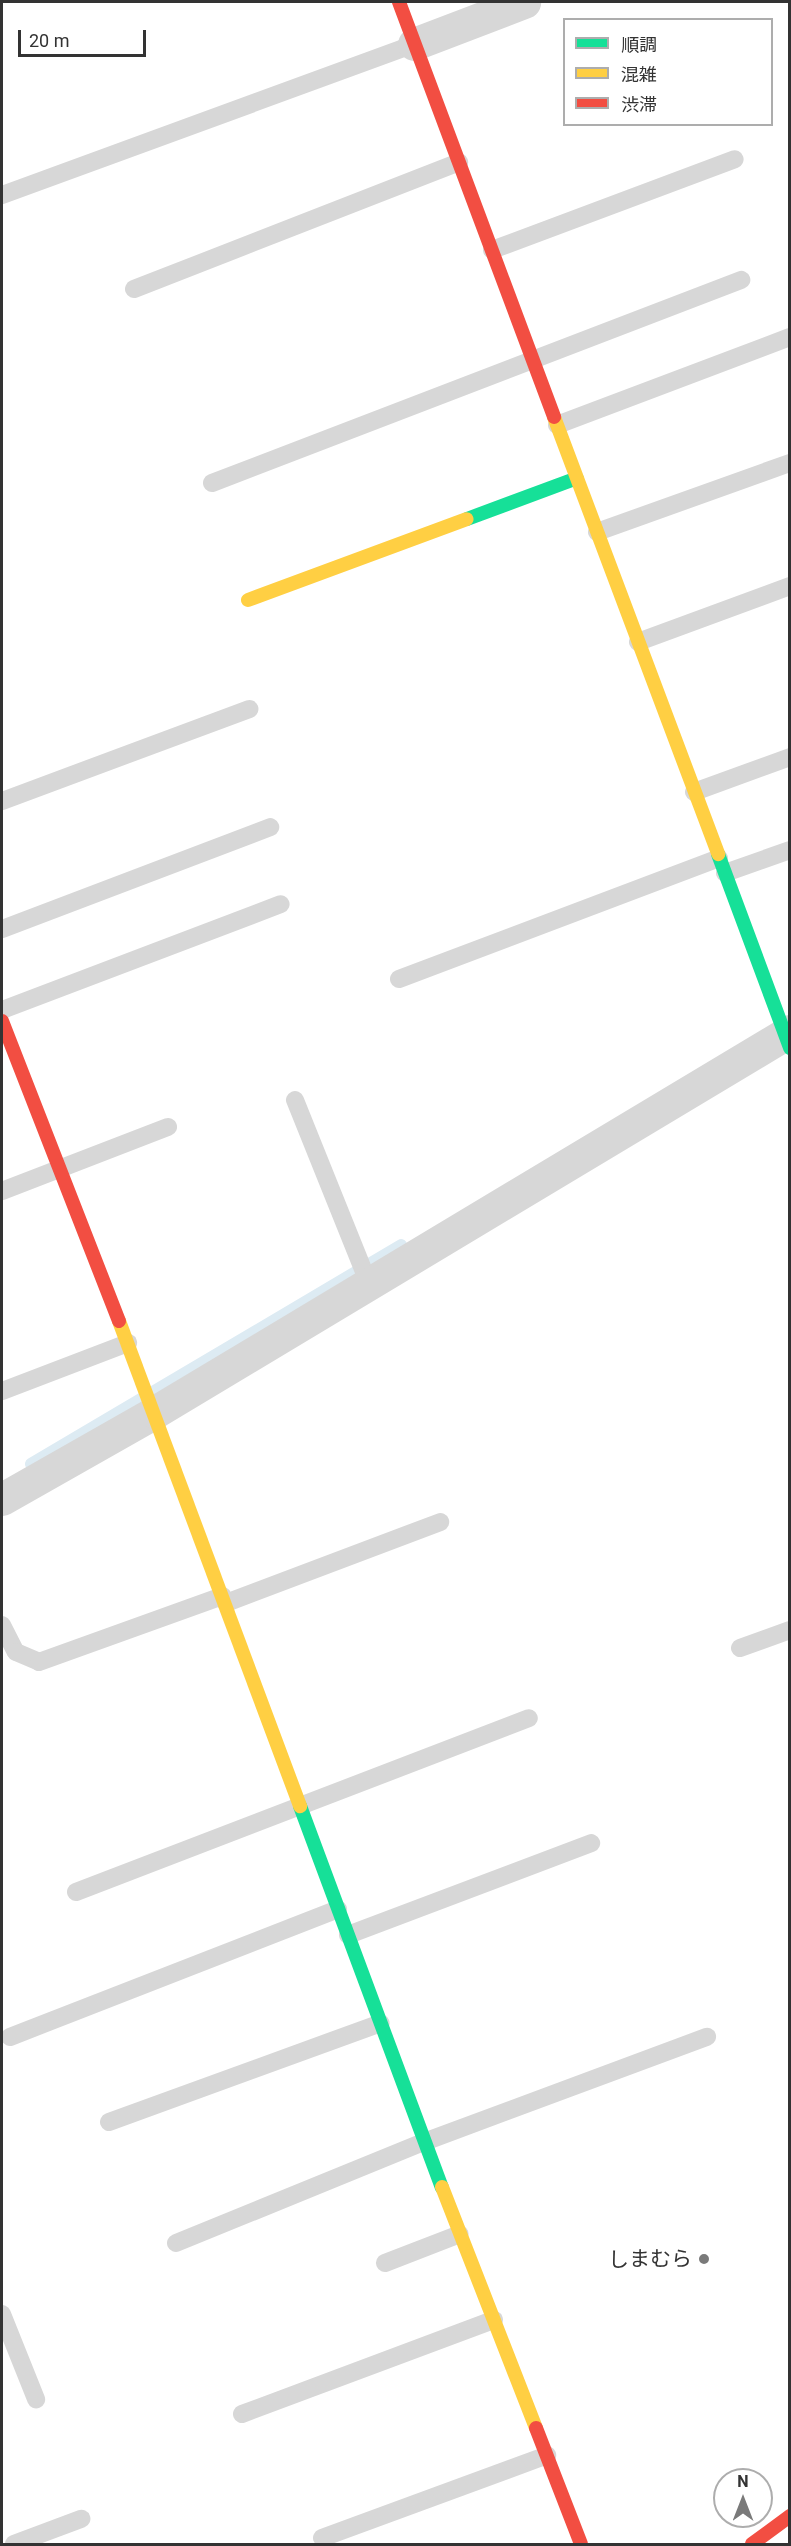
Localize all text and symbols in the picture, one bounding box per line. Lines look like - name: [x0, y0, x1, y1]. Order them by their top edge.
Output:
- scale bar: [21, 18, 148, 56]
- legend: [563, 18, 773, 126]
- text: 20 m: [29, 30, 69, 51]
- text: 順調: [621, 34, 657, 55]
- text: 混雑: [621, 64, 657, 85]
- text: 渋滞: [621, 94, 657, 115]
- place label: しまむら: [608, 2246, 692, 2272]
- marker: しまむら: [697, 2252, 711, 2266]
- north arrow: [713, 2468, 773, 2528]
- text: N: [737, 2472, 749, 2491]

